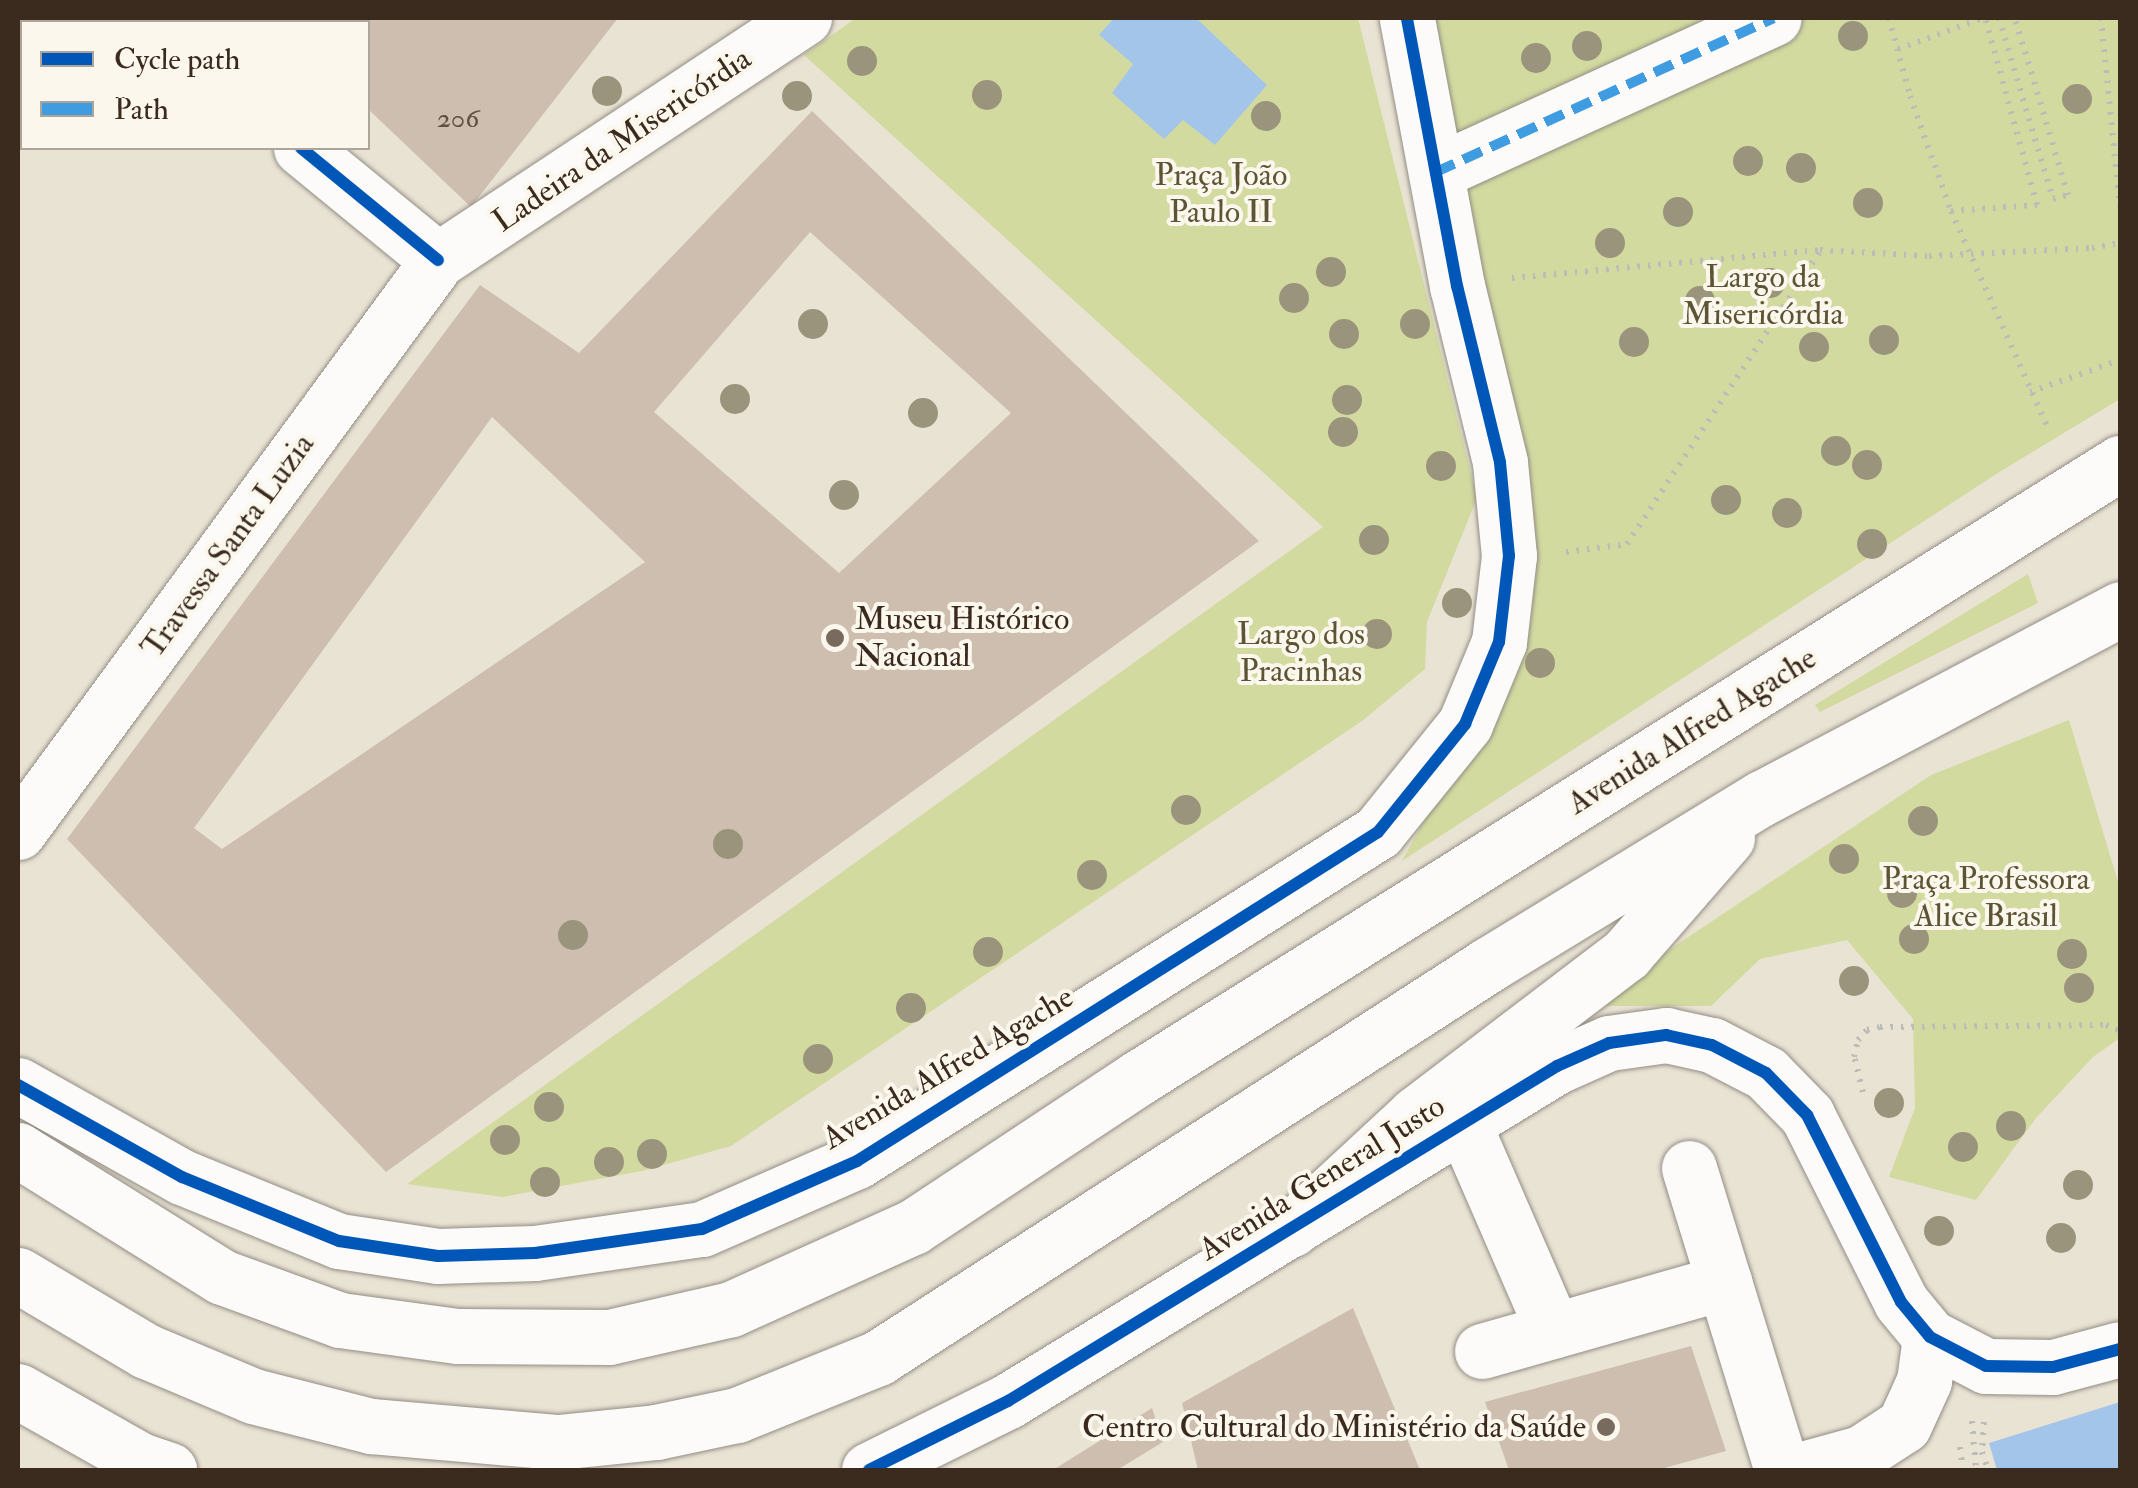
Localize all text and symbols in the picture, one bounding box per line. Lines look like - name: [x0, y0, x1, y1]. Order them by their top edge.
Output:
- legend: [20, 20, 370, 150]
- street label: Ladeira da Misericórdia: [486, 39, 758, 241]
- text: Cycle path: [114, 41, 240, 78]
- text: Path: [114, 91, 169, 128]
- house number: 206: [437, 102, 479, 136]
- park label: Praça João Paulo II: [1155, 157, 1287, 232]
- park label: Largo da Misericórdia: [1682, 259, 1844, 334]
- street label: Travessa Santa Luzia: [134, 426, 322, 666]
- place label: Museu Histórico Nacional: [855, 601, 1070, 676]
- park label: Largo dos Pracinhas: [1237, 616, 1365, 691]
- marker: Museu Histórico Nacional: [824, 627, 846, 649]
- street label: Avenida Alfred Agache: [1561, 639, 1823, 823]
- park label: Praça Professora Alice Brasil: [1882, 861, 2090, 936]
- street label: Avenida Alfred Agache: [816, 978, 1080, 1158]
- street label: Avenida General Justo: [1192, 1087, 1452, 1269]
- place label: Centro Cultural do Ministério da Saúde: [1082, 1408, 1586, 1446]
- marker: Centro Cultural do Ministério da Saúde: [1595, 1416, 1617, 1438]

